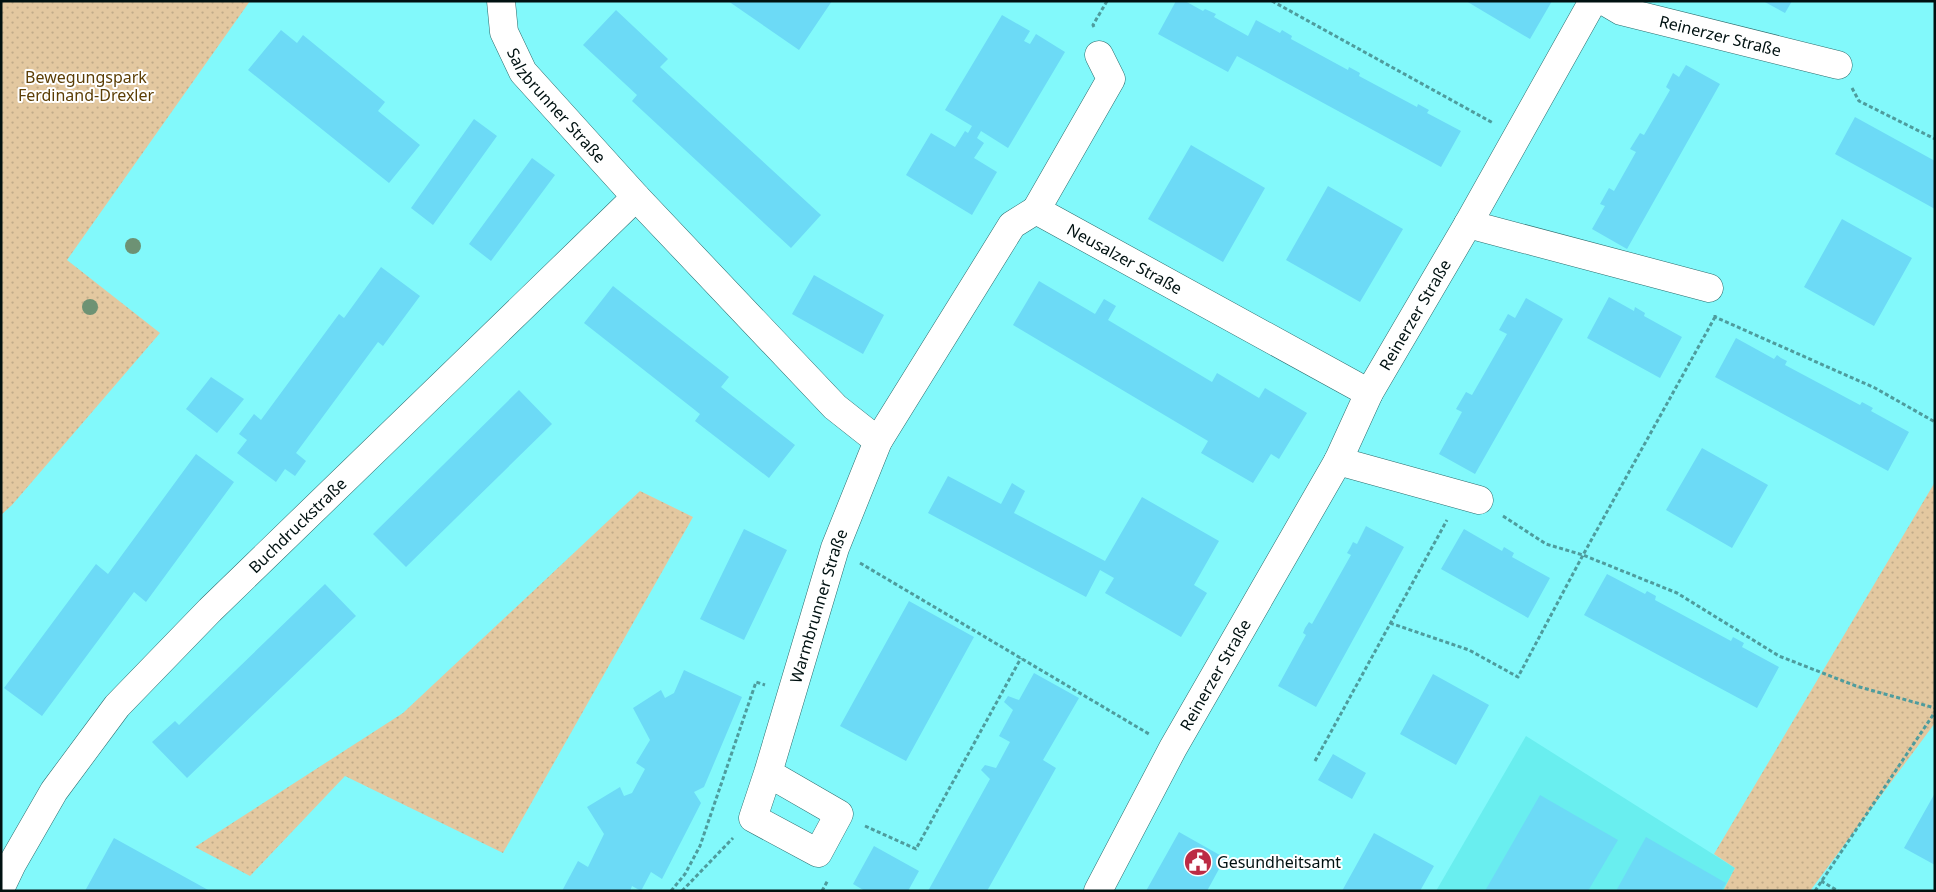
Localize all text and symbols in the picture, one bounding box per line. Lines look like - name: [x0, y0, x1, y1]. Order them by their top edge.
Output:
- street label: Reinerzer Straße: [1657, 10, 1784, 61]
- street label: Salzbrunner Straße: [502, 44, 611, 167]
- park label: Bewegungspark Ferdinand-Drexler: [18, 66, 154, 106]
- street label: Neusalzer Straße: [1063, 218, 1186, 299]
- street label: Reinerzer Straße: [1374, 255, 1456, 374]
- street label: Buchdruckstraße: [244, 473, 351, 578]
- street label: Warmbrunner Straße: [784, 526, 853, 686]
- street label: Reinerzer Straße: [1174, 615, 1256, 734]
- public building icon: Gesundheitsamt: [1183, 847, 1213, 877]
- place label: Gesundheitsamt: [1217, 851, 1341, 873]

